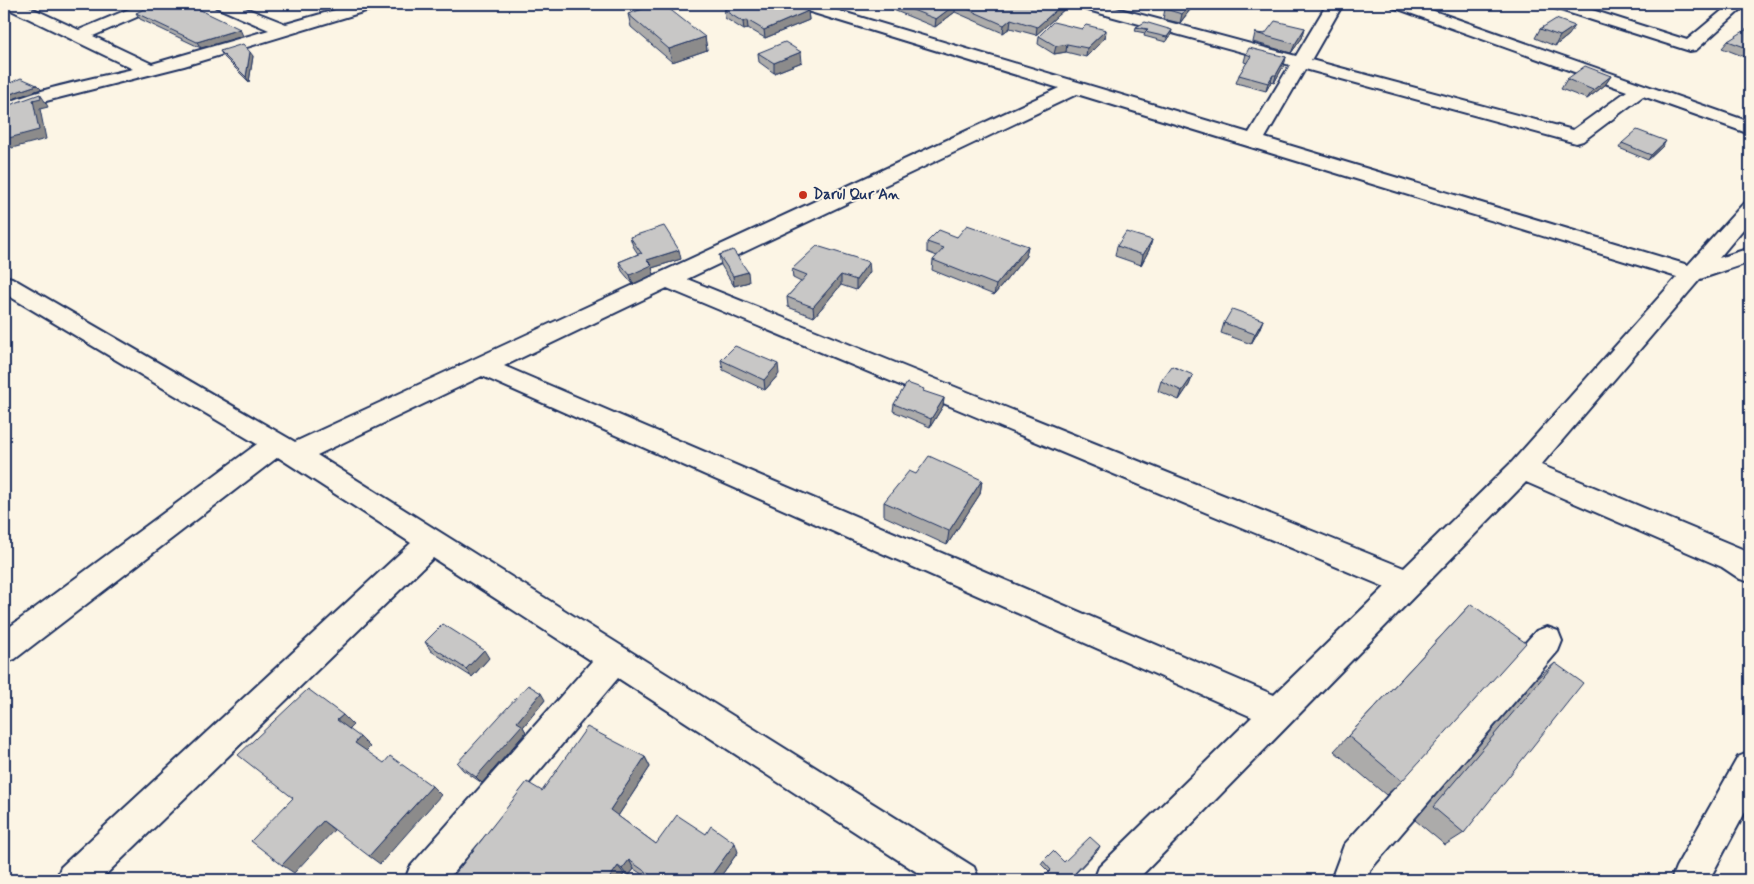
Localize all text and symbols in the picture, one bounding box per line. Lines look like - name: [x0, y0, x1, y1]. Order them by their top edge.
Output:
- place label: Darul Qur An: [813, 185, 900, 205]
- marker: Darul Qur An: [797, 189, 809, 201]

